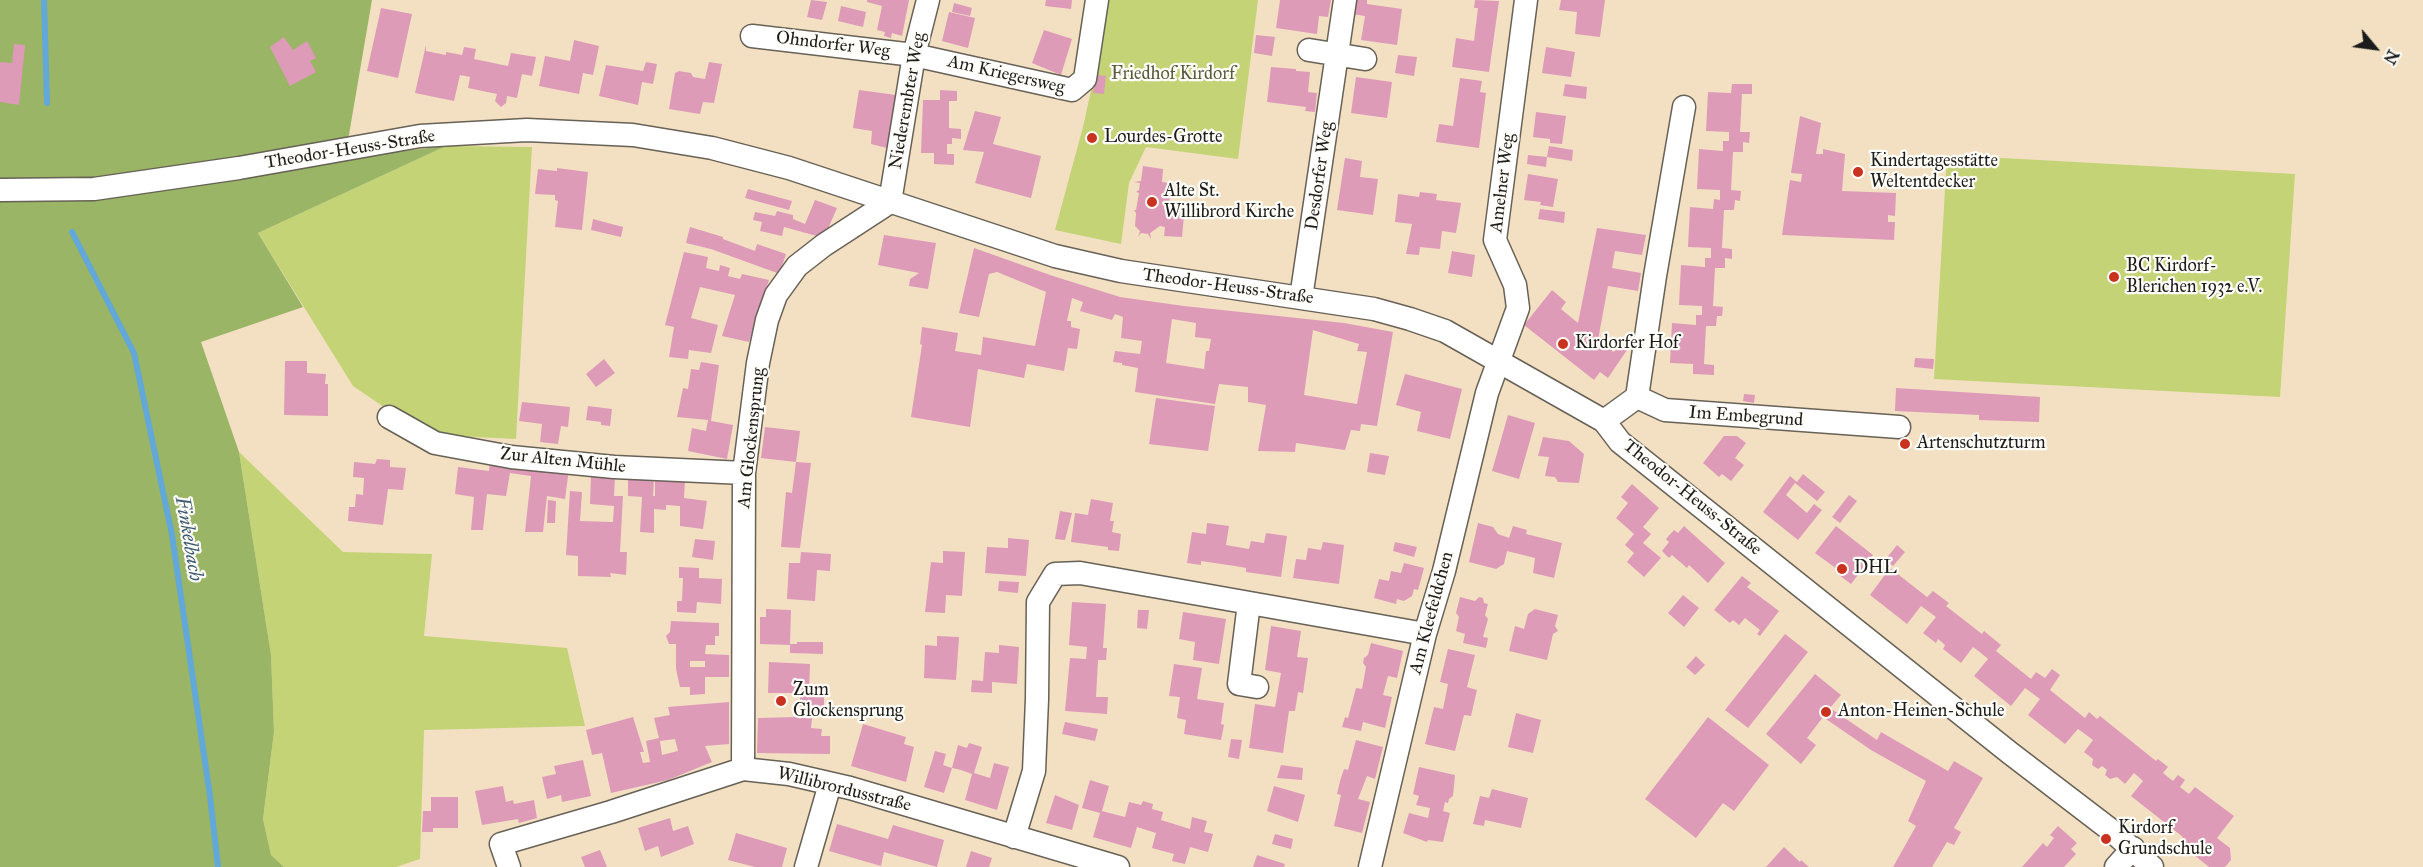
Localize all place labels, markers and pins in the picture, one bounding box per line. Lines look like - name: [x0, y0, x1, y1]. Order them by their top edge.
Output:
- place label: Lourdes-Grotte: [1104, 127, 1223, 149]
- marker: Lourdes-Grotte: [1085, 131, 1099, 145]
- place label: Kindertagesstätte Weltentdecker: [1870, 151, 1998, 194]
- marker: Kindertagesstätte Weltentdecker: [1851, 165, 1865, 179]
- place label: Alte St. Willibrord Kirche: [1164, 181, 1294, 224]
- marker: Alte St. Willibrord Kirche: [1145, 195, 1159, 209]
- place label: BC Kirdorf- Blerichen 1932 e.V.: [2126, 256, 2262, 298]
- marker: BC Kirdorf- Blerichen 1932 e.V.: [2107, 270, 2121, 284]
- place label: Kirdorfer Hof: [1575, 333, 1679, 355]
- marker: Kirdorfer Hof: [1556, 337, 1570, 351]
- place label: Artenschutzturm: [1917, 433, 2046, 455]
- marker: Artenschutzturm: [1898, 437, 1912, 451]
- place label: DHL: [1854, 558, 1897, 580]
- marker: DHL: [1835, 562, 1849, 576]
- place label: Zum Glockensprung: [793, 680, 903, 722]
- marker: Zum Glockensprung: [774, 694, 788, 708]
- place label: Anton-Heinen-Schule: [1838, 701, 2004, 723]
- marker: Anton-Heinen-Schule: [1819, 705, 1833, 719]
- place label: Kirdorf Grundschule: [2118, 818, 2212, 860]
- marker: Kirdorf Grundschule: [2099, 832, 2113, 846]

